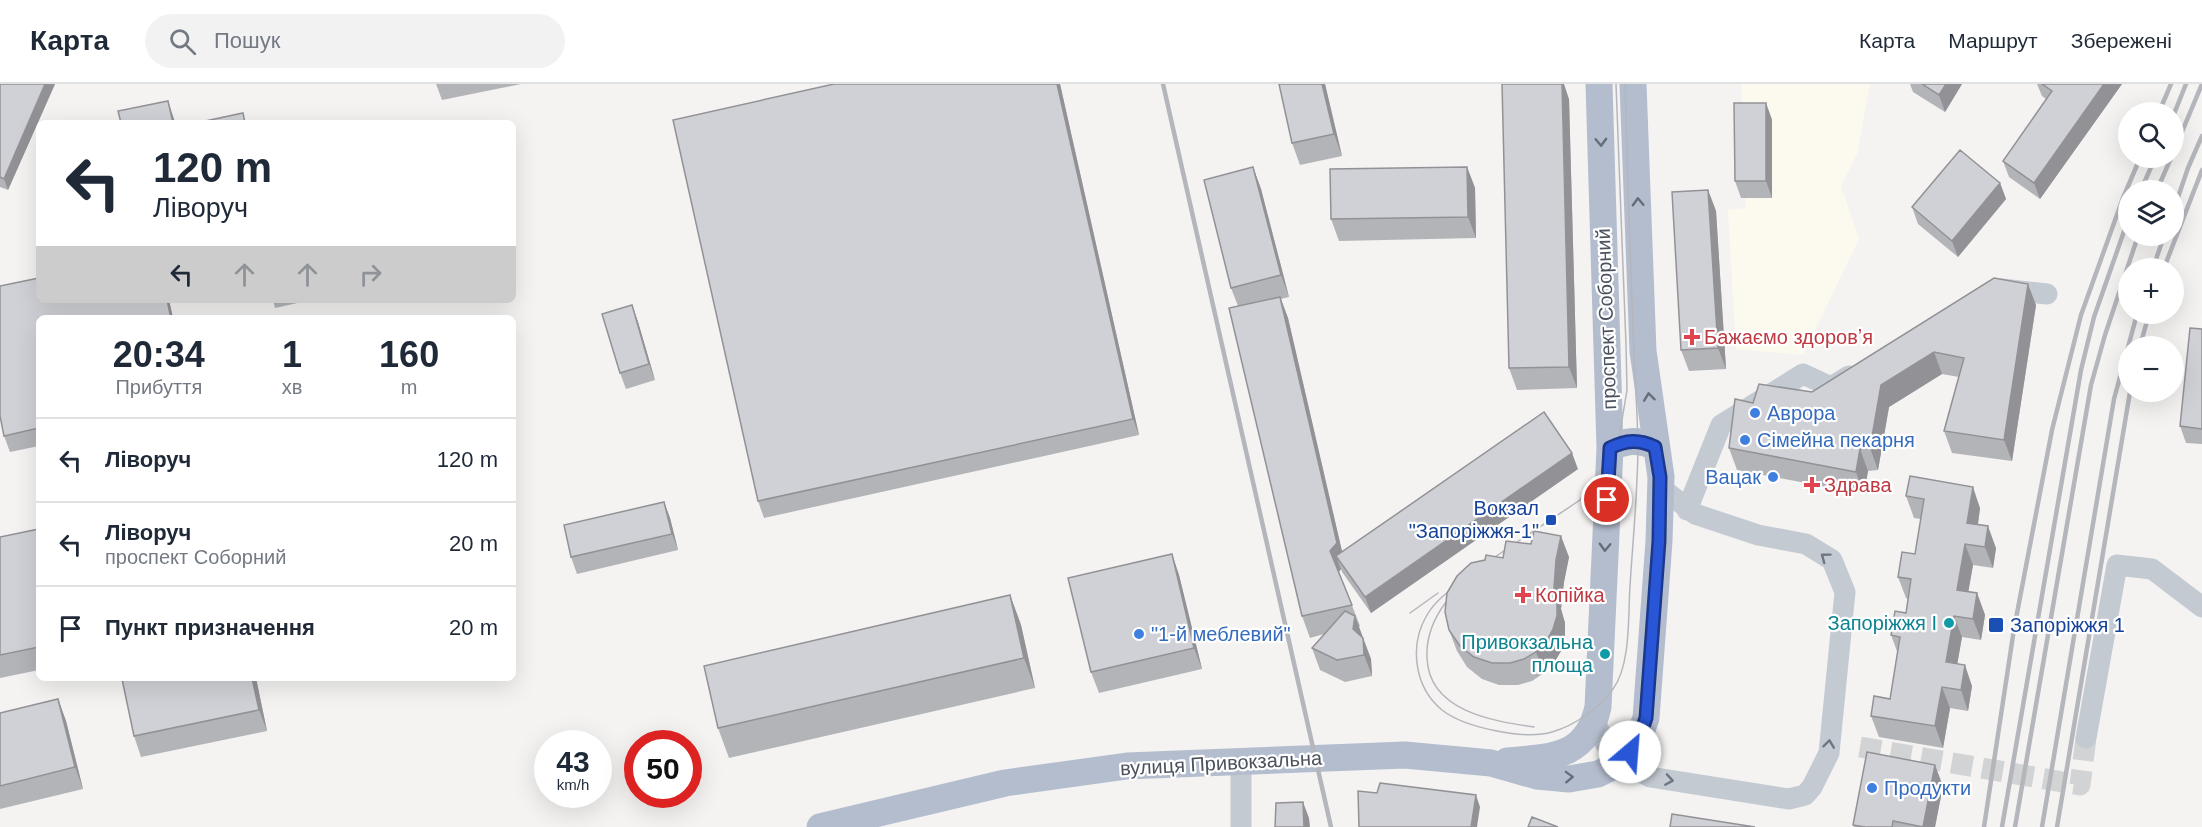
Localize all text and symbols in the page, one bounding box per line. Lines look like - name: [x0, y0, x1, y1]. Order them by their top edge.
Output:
- search box: [145, 14, 565, 68]
- text: Карта: [30, 25, 109, 56]
- icon: search: [166, 25, 199, 58]
- text: Пошук: [214, 28, 280, 53]
- text: Карта: [1859, 29, 1915, 52]
- text: Маршрут: [1948, 29, 2038, 52]
- text: Збережені: [2071, 29, 2172, 52]
- map controls: [2118, 102, 2184, 402]
- button: search: [2118, 102, 2184, 168]
- one-way arrow: [1594, 138, 1607, 147]
- icon: left: [54, 144, 132, 222]
- text: 120 m: [153, 144, 272, 191]
- button: layers: [2118, 180, 2184, 246]
- text: Ліворуч: [153, 193, 248, 223]
- one-way arrow: [1631, 198, 1644, 207]
- street label: проспект Соборний: [1592, 228, 1620, 410]
- icon: left: [165, 258, 198, 291]
- icon: ahead: [228, 258, 261, 291]
- icon: ahead: [291, 258, 324, 291]
- icon: right: [354, 258, 387, 291]
- button: +: [2118, 258, 2184, 324]
- place label: Бажаємо здоровʼя: [1704, 326, 1873, 348]
- marker: Бажаємо здоровʼя: [1685, 330, 1699, 344]
- text: 20:34: [113, 334, 205, 375]
- text: 1: [282, 334, 302, 375]
- text: 160: [379, 334, 439, 375]
- button: −: [2118, 336, 2184, 402]
- text: Прибуття: [115, 376, 202, 398]
- text: хв: [282, 376, 302, 398]
- text: m: [401, 376, 417, 398]
- one-way arrow: [1643, 392, 1656, 402]
- place label: Аврора: [1767, 402, 1836, 424]
- marker: Аврора: [1748, 406, 1762, 420]
- place label: Сімейна пекарня: [1757, 429, 1915, 451]
- marker: Сімейна пекарня: [1738, 433, 1752, 447]
- icon: left: [54, 444, 87, 477]
- text: Ліворуч: [105, 447, 191, 472]
- text: 120 m: [437, 447, 498, 472]
- place label: Вацак: [1705, 466, 1761, 488]
- marker: Вацак: [1766, 470, 1780, 484]
- pin: [1581, 474, 1632, 525]
- place label: Здрава: [1824, 474, 1892, 496]
- marker: Здрава: [1805, 478, 1819, 492]
- icon: arrive: [1590, 483, 1623, 516]
- place label: Вокзал "Запоріжжя-1": [1409, 497, 1539, 542]
- marker: Вокзал "Запоріжжя-1": [1544, 513, 1558, 527]
- text: Ліворуч: [105, 520, 191, 545]
- icon: left: [54, 528, 87, 561]
- text: 20 m: [449, 531, 498, 556]
- one-way arrow: [1599, 543, 1612, 552]
- text: проспект Соборний: [105, 546, 286, 568]
- one-way arrow: [1821, 553, 1832, 564]
- place label: Копійка: [1535, 584, 1605, 606]
- marker: Копійка: [1516, 588, 1530, 602]
- icon: arrive: [54, 612, 87, 645]
- place label: Запорiжжя I: [1828, 612, 1937, 634]
- place label: Запоріжжя 1: [2010, 614, 2125, 636]
- text: Пункт призначення: [105, 615, 315, 640]
- text: 20 m: [449, 615, 498, 640]
- marker: Запорiжжя I: [1942, 616, 1956, 630]
- marker: Запоріжжя 1: [1987, 616, 2005, 634]
- place label: "1-й меблевий": [1151, 623, 1291, 645]
- marker: "1-й меблевий": [1132, 627, 1146, 641]
- place label: Привокзальна площа: [1461, 631, 1594, 676]
- marker: Привокзальна площа: [1598, 647, 1612, 661]
- position arrow: [1598, 720, 1662, 784]
- speed limit sign: 50: [624, 730, 702, 808]
- one-way arrow: [1822, 740, 1835, 749]
- text: 43: [556, 745, 590, 778]
- street label: вулиця Привокзальна: [1119, 747, 1323, 779]
- one-way arrow: [1564, 771, 1573, 784]
- one-way arrow: [1664, 773, 1674, 785]
- text: km/h: [557, 776, 589, 793]
- place label: Продукти: [1884, 777, 1971, 799]
- marker: Продукти: [1865, 781, 1879, 795]

